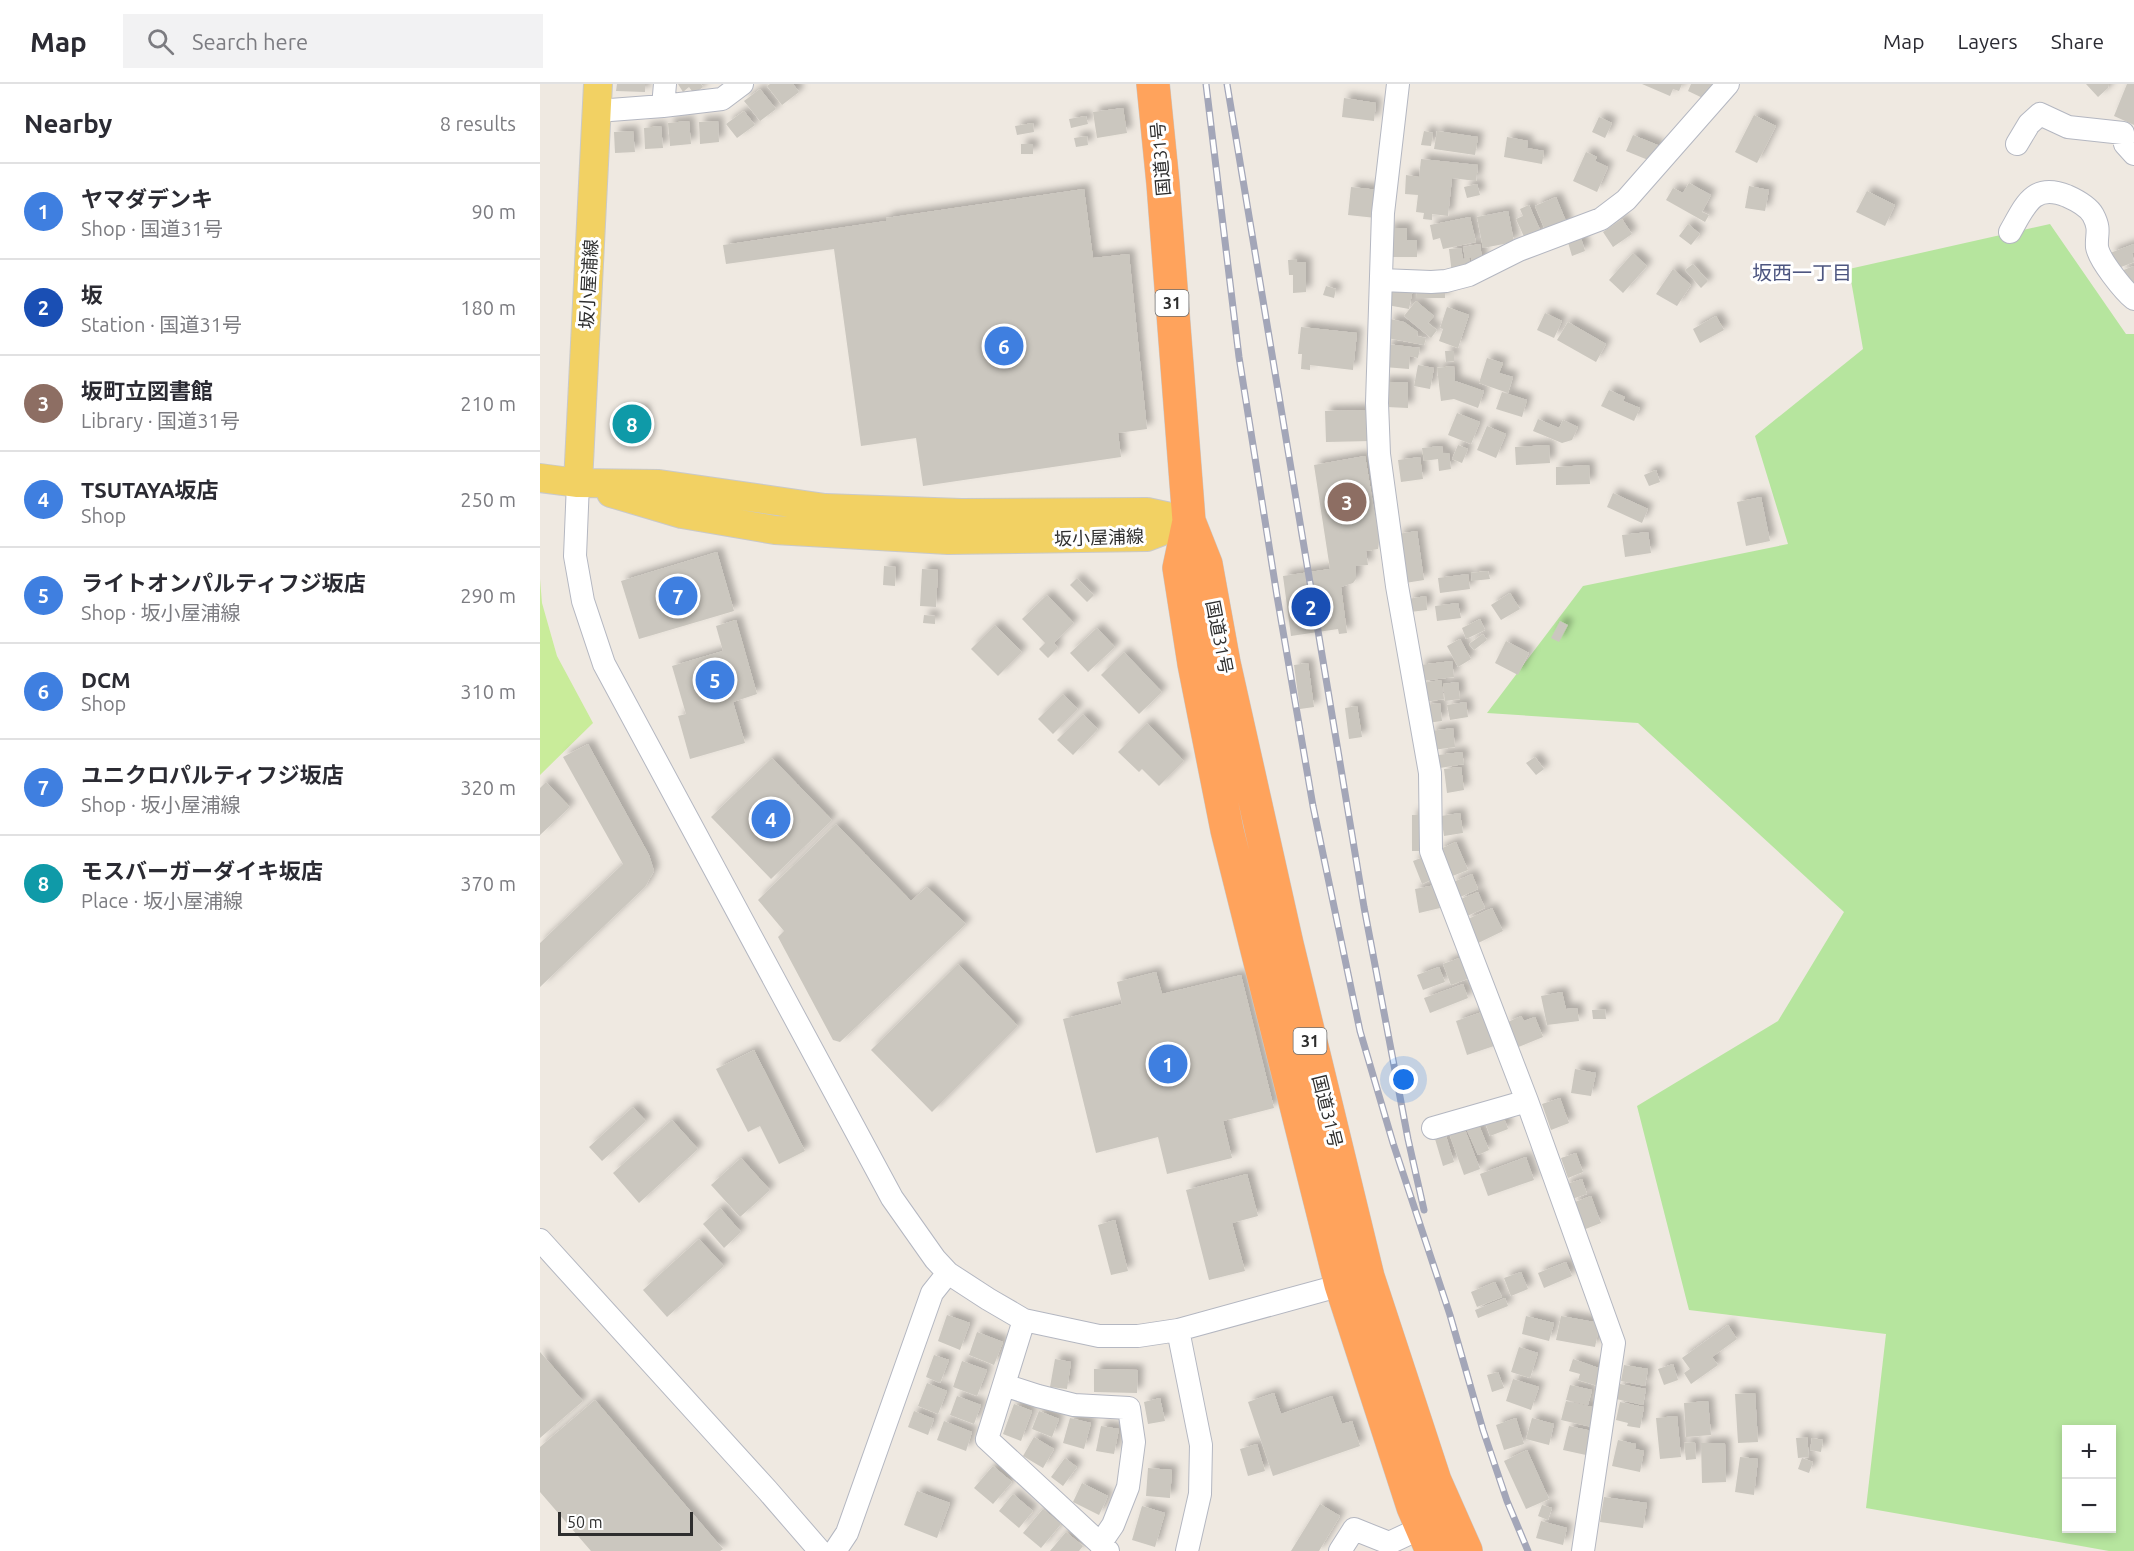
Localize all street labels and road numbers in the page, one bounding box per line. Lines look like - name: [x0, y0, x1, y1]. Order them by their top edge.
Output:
- street label: 国道31号: [1147, 121, 1173, 197]
- street label: 坂小屋浦線: [576, 239, 600, 329]
- road number: 31: [1156, 290, 1188, 316]
- street label: 坂小屋浦線: [1054, 525, 1144, 549]
- street label: 国道31号: [1203, 599, 1237, 675]
- road number: 31: [1294, 1028, 1326, 1054]
- street label: 国道31号: [1309, 1073, 1347, 1149]

